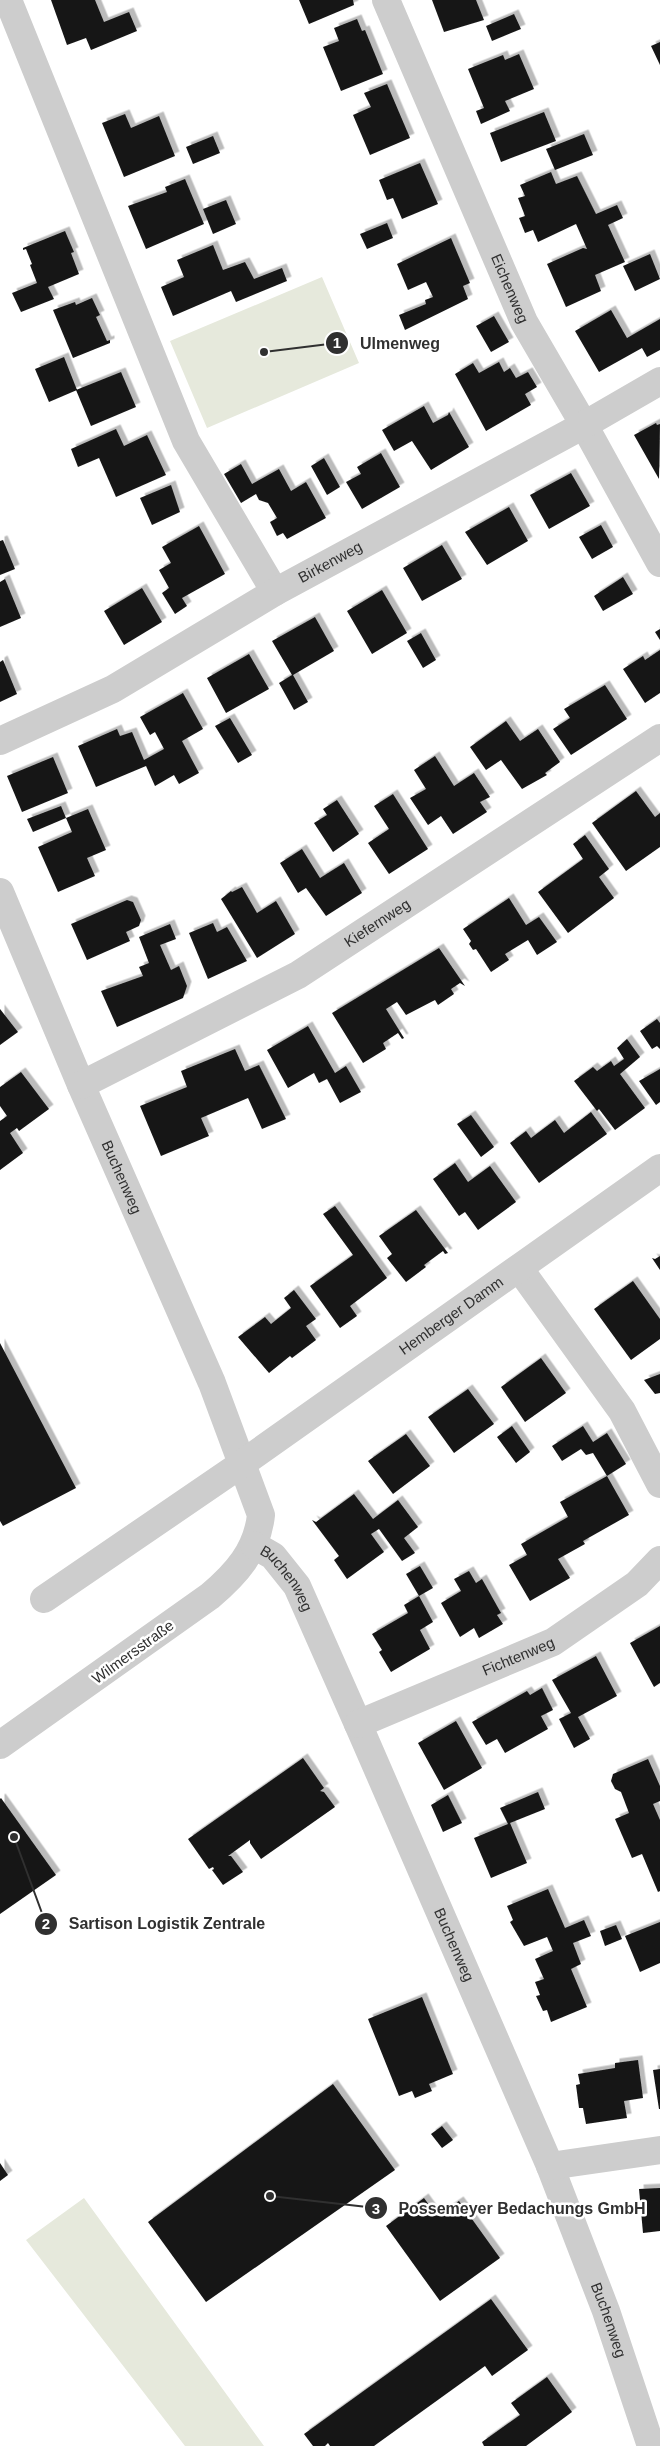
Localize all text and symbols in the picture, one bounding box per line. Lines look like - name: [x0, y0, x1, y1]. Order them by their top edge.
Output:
- street label: Eichenweg: [488, 251, 532, 326]
- callout: Ulmenweg: [325, 328, 450, 359]
- text: 1: [333, 334, 341, 351]
- text: Ulmenweg: [360, 335, 440, 352]
- street label: Birkenweg: [295, 538, 365, 586]
- street label: Kiefernweg: [341, 895, 413, 950]
- street label: Buchenweg: [98, 1138, 146, 1216]
- street label: Hemberger Damm: [396, 1273, 506, 1358]
- street label: Buchenweg: [258, 1542, 316, 1614]
- street label: Wilmersstraße: [89, 1616, 177, 1687]
- street label: Fichtenweg: [480, 1633, 557, 1679]
- street label: Buchenweg: [431, 1905, 478, 1984]
- callout: Sartison Logistik Zentrale: [34, 1908, 275, 1939]
- text: 2: [42, 1915, 50, 1932]
- text: Sartison Logistik Zentrale: [69, 1915, 265, 1932]
- callout: Possemeyer Bedachungs GmbH: [364, 2193, 656, 2224]
- text: 3: [372, 2200, 380, 2217]
- text: Possemeyer Bedachungs GmbH: [398, 2200, 646, 2217]
- street label: Buchenweg: [588, 2280, 630, 2360]

